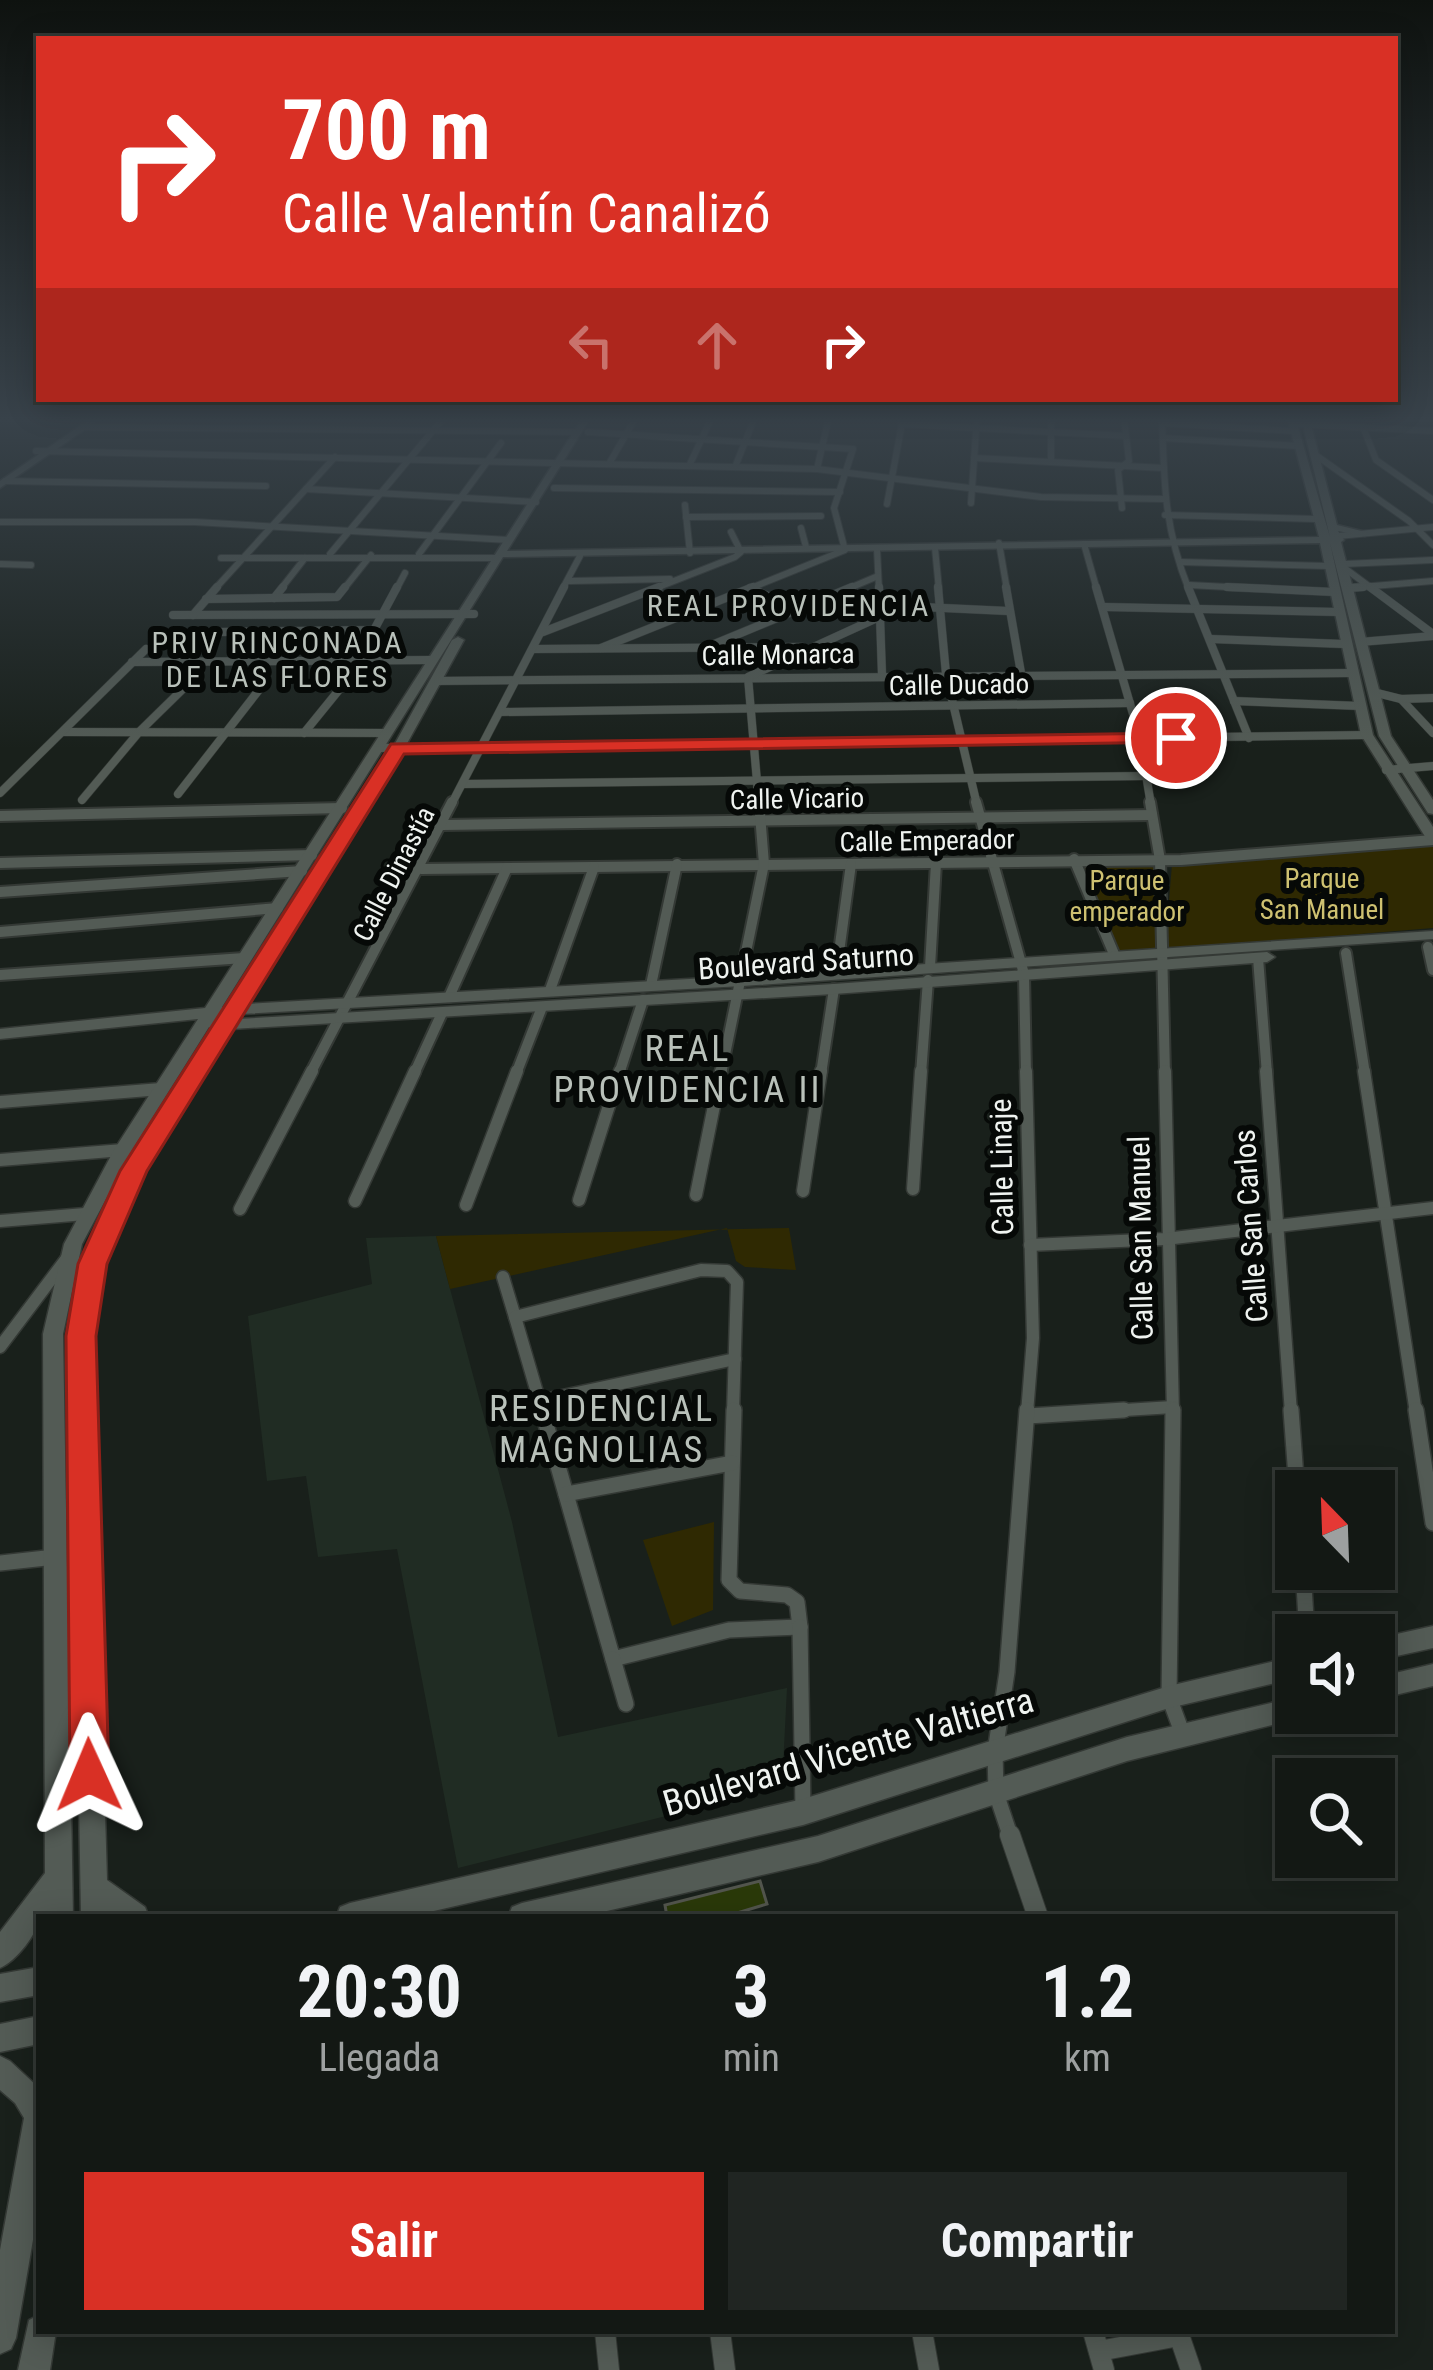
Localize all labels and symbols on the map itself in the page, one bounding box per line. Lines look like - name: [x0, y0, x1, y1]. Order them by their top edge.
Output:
- district label: REAL PROVIDENCIA: [647, 588, 931, 623]
- district label: PRIV RINCONADA DE LAS FLORES: [151, 625, 405, 694]
- street label: Calle Monarca: [701, 638, 855, 672]
- street label: Calle Ducado: [889, 668, 1029, 702]
- pin: [1125, 687, 1227, 789]
- street label: Calle Vicario: [730, 782, 864, 816]
- street label: Calle Dinastía: [346, 801, 442, 947]
- street label: Calle Emperador: [839, 823, 1015, 859]
- park label: Parque San Manuel: [1260, 863, 1384, 926]
- park label: Parque emperador: [1070, 865, 1184, 928]
- street label: Boulevard Saturno: [697, 936, 915, 987]
- district label: REAL PROVIDENCIA II: [554, 1028, 823, 1111]
- street label: Calle Linaje: [983, 1098, 1020, 1236]
- street label: Calle San Carlos: [1226, 1128, 1275, 1324]
- street label: Calle San Manuel: [1121, 1135, 1160, 1341]
- district label: RESIDENCIAL MAGNOLIAS: [489, 1388, 715, 1471]
- north arrow: [1275, 1470, 1395, 1590]
- street label: Boulevard Vicente Valtierra: [658, 1679, 1038, 1825]
- position arrow: [26, 1712, 152, 1838]

